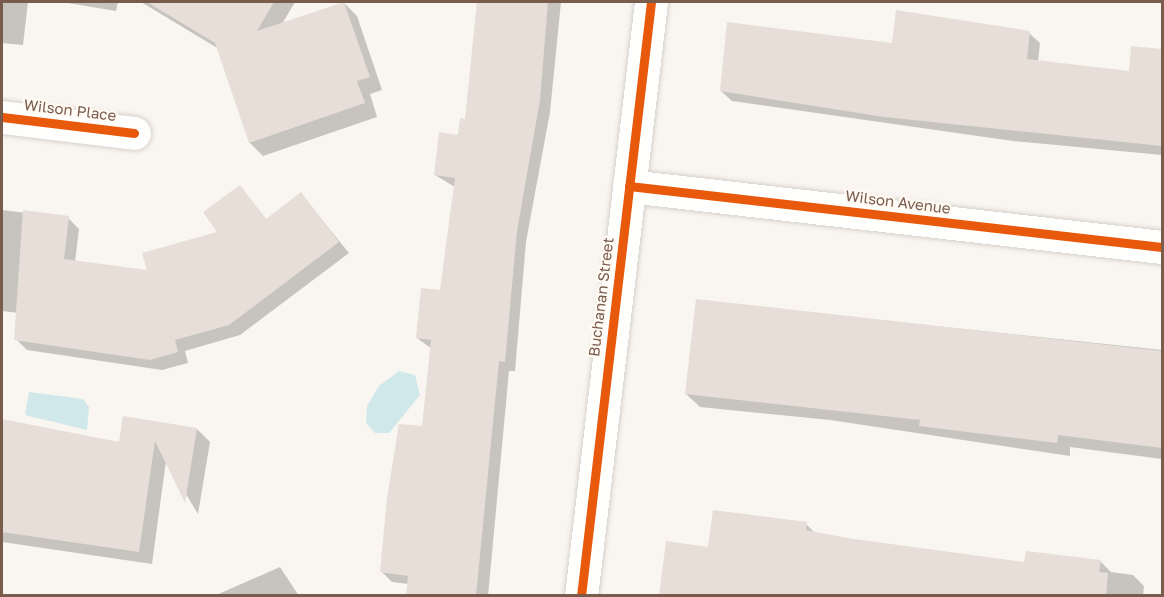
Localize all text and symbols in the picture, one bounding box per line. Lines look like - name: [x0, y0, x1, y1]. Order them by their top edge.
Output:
- street label: Wilson Place: [23, 95, 117, 125]
- street label: Wilson Avenue: [844, 187, 952, 217]
- street label: Buchanan Street: [585, 236, 617, 358]

